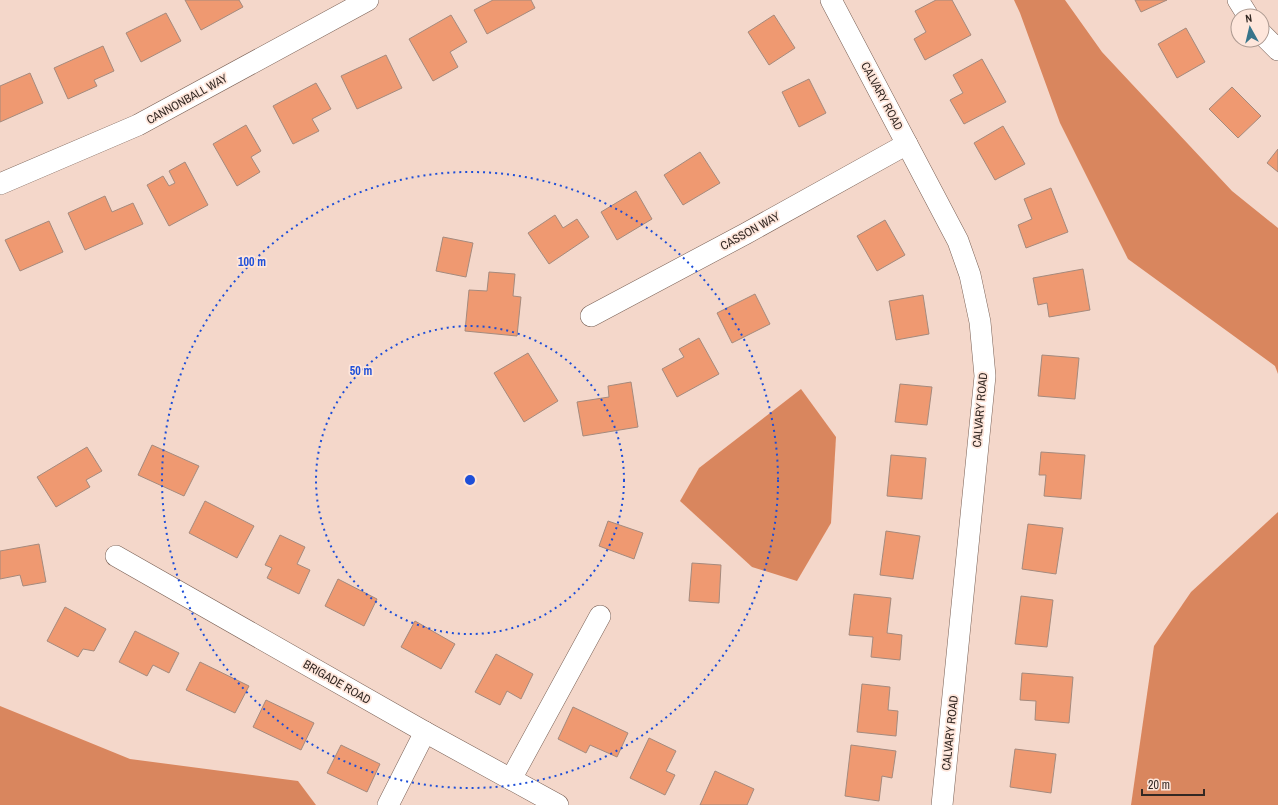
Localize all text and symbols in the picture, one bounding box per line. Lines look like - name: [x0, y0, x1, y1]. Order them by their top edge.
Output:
- north arrow: [1230, 8, 1270, 48]
- text: N: [1244, 11, 1253, 25]
- street label: CALVARY ROAD: [857, 59, 907, 133]
- street label: CANNONBALL WAY: [144, 70, 231, 128]
- street label: CASSON WAY: [717, 208, 783, 254]
- text: 100 m: [238, 254, 266, 270]
- text: 50 m: [350, 363, 372, 379]
- street label: CALVARY ROAD: [969, 372, 991, 448]
- centre of rings: [463, 473, 477, 487]
- street label: BRIGADE ROAD: [300, 656, 374, 708]
- street label: CALVARY ROAD: [938, 695, 962, 771]
- scale bar: [1142, 771, 1204, 797]
- text: 20 m: [1148, 777, 1170, 793]

